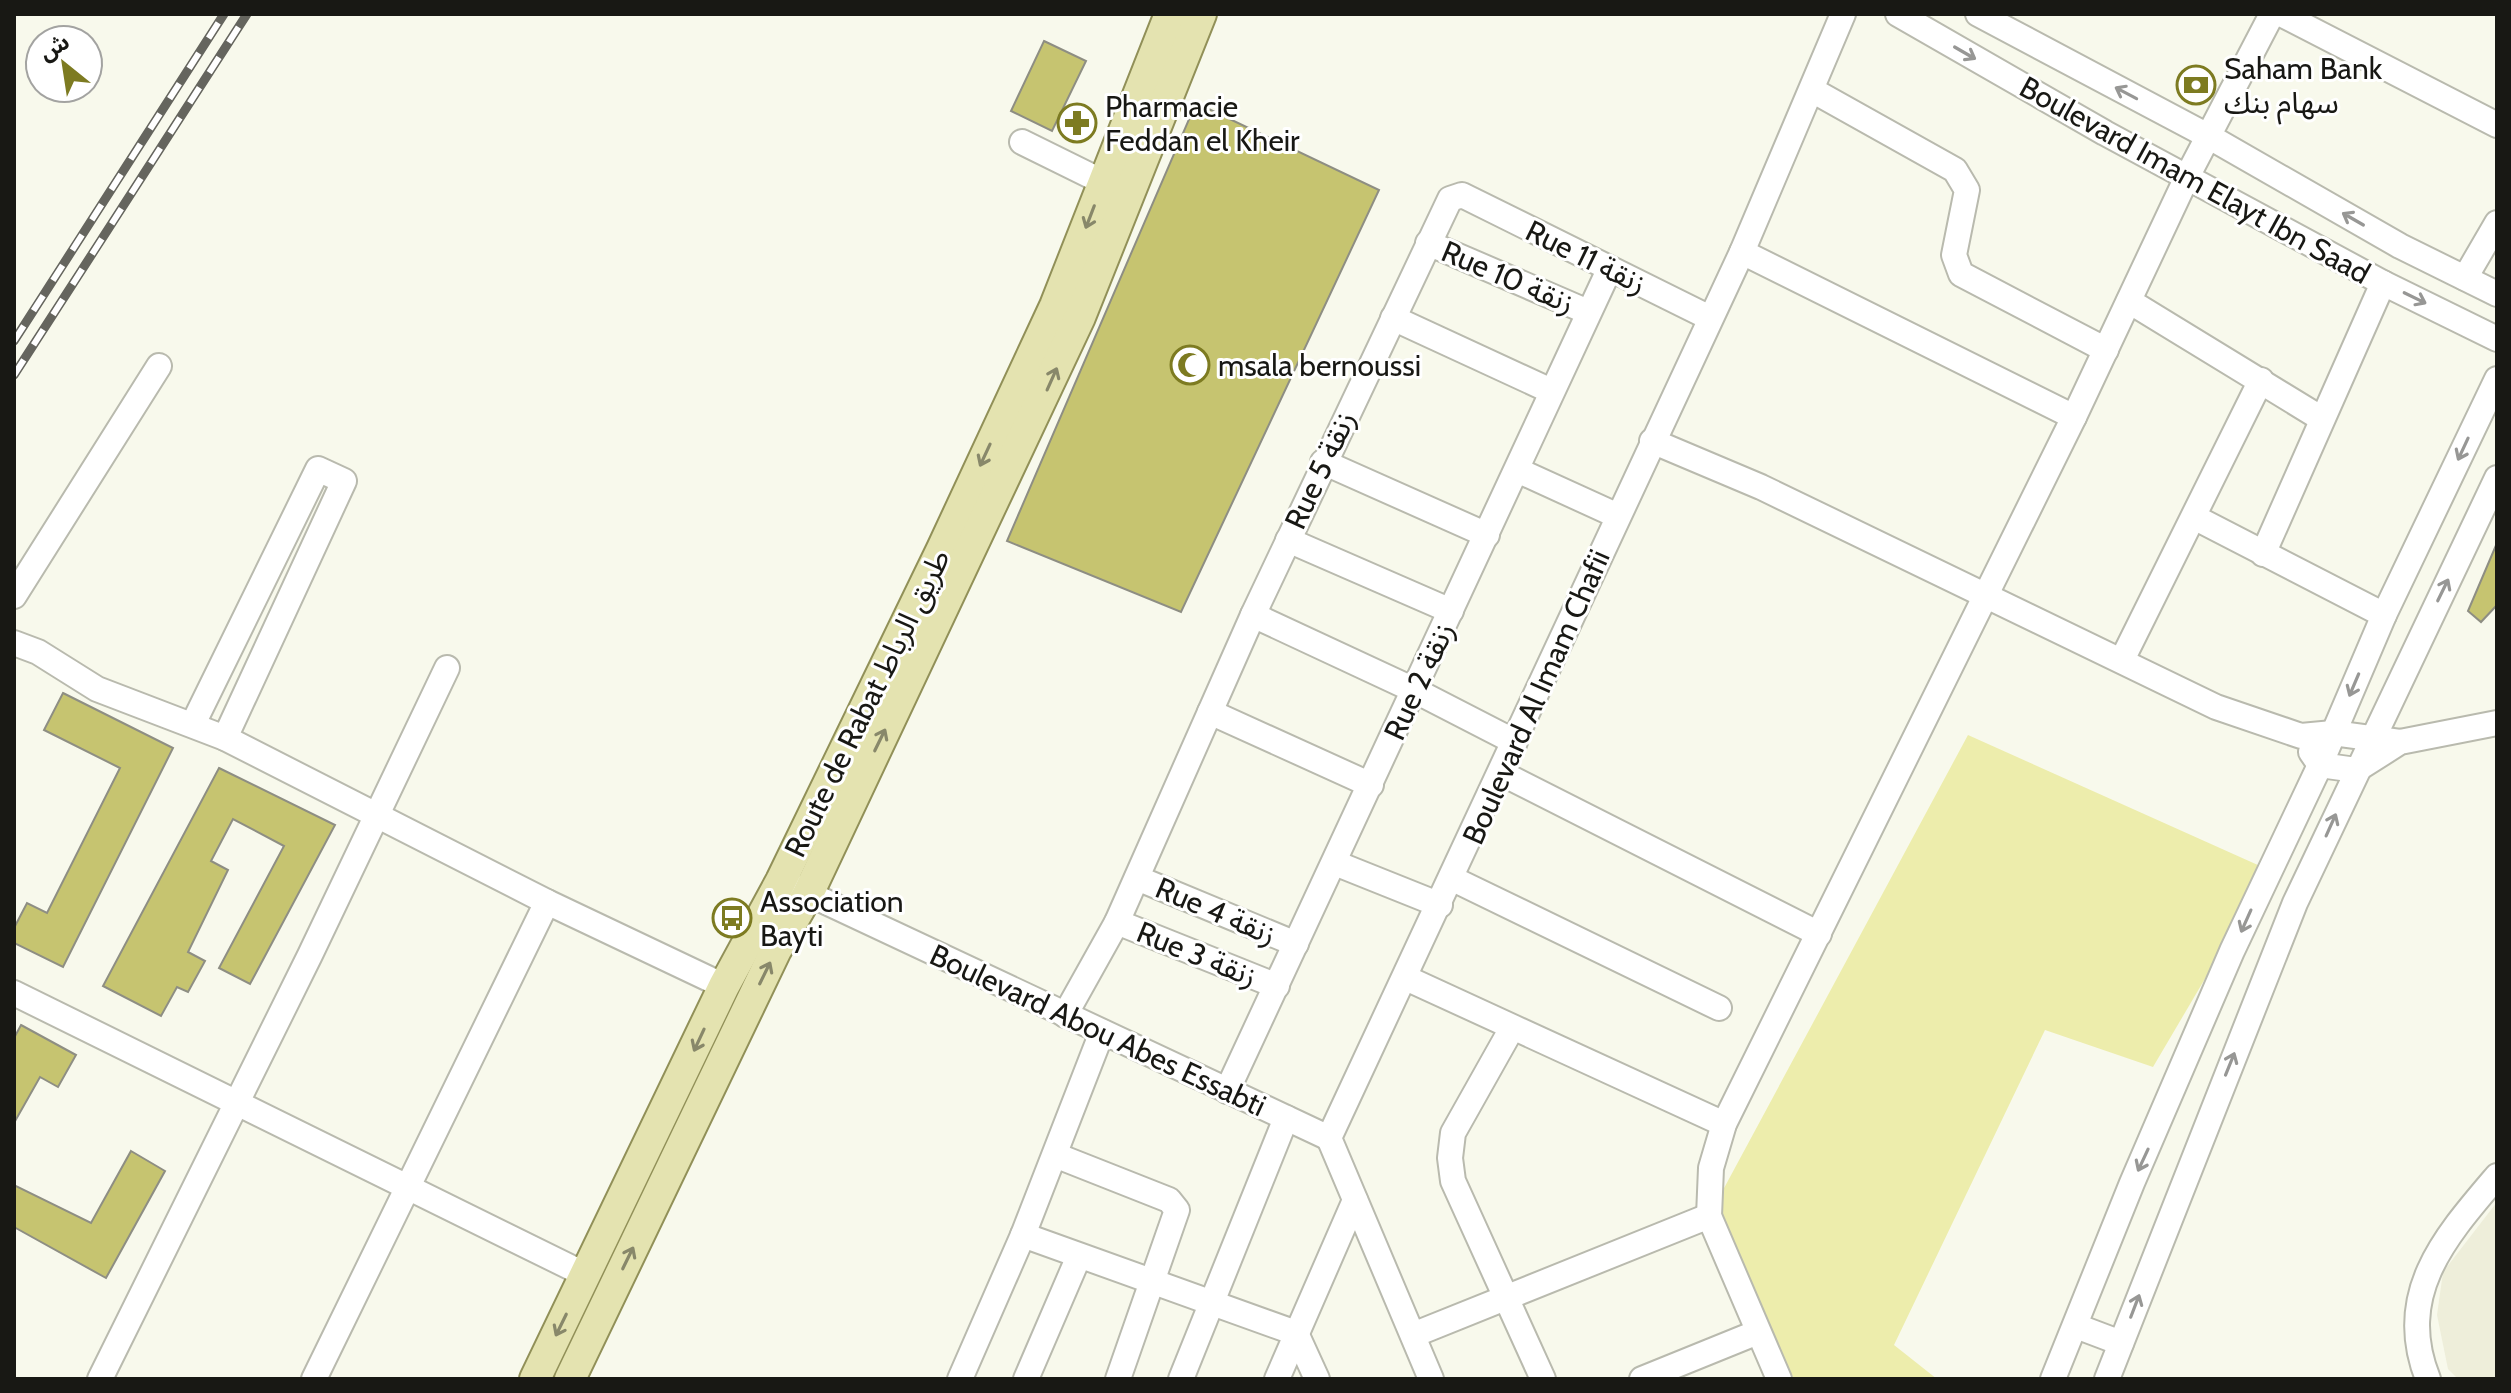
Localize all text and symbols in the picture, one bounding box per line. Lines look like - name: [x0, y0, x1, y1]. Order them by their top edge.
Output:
- north arrow: [24, 24, 104, 104]
- text: ش: [34, 28, 74, 66]
- one-way arrow: [1953, 45, 1976, 61]
- place label: Saham Bank سهام بنك: [2224, 50, 2383, 125]
- bank icon: Saham Bank سهام بنك: [2175, 64, 2217, 106]
- street label: Boulevard Imam Elayt Ibn Saad: [2013, 68, 2377, 292]
- one-way arrow: [2114, 85, 2138, 101]
- place label: Pharmacie Feddan el Kheir: [1105, 88, 1300, 159]
- pharmacy icon: Pharmacie Feddan el Kheir: [1056, 102, 1098, 144]
- one-way arrow: [1082, 204, 1096, 229]
- one-way arrow: [2342, 211, 2365, 227]
- street label: Rue 11 زنقة: [1520, 212, 1652, 302]
- street label: Rue 10 زنقة: [1436, 232, 1580, 322]
- one-way arrow: [2402, 291, 2426, 306]
- mosque icon: msala bernoussi: [1169, 344, 1211, 386]
- place label: msala bernoussi: [1218, 347, 1421, 384]
- one-way arrow: [1045, 368, 1060, 392]
- street label: Rue 5 زنقة: [1277, 405, 1363, 535]
- one-way arrow: [2455, 437, 2470, 461]
- one-way arrow: [977, 442, 992, 466]
- street label: Route de Rabat طريق الرباط: [776, 543, 958, 863]
- street label: Boulevard Al Imam Chafii: [1454, 544, 1618, 850]
- one-way arrow: [2436, 579, 2451, 602]
- street label: Rue 2 زنقة: [1376, 616, 1462, 746]
- one-way arrow: [2346, 672, 2361, 697]
- one-way arrow: [873, 729, 888, 753]
- one-way arrow: [2324, 813, 2339, 837]
- street label: Rue 4 زنقة: [1150, 869, 1282, 953]
- place label: Association Bayti: [760, 883, 904, 954]
- bus stop icon: Association Bayti: [711, 897, 753, 939]
- one-way arrow: [2237, 908, 2252, 933]
- street label: Rue 3 زنقة: [1132, 913, 1262, 995]
- street label: Boulevard Abou Abes Essabti: [924, 936, 1272, 1124]
- one-way arrow: [758, 962, 773, 986]
- one-way arrow: [691, 1028, 706, 1052]
- one-way arrow: [2224, 1052, 2238, 1077]
- one-way arrow: [2135, 1147, 2150, 1171]
- one-way arrow: [621, 1247, 636, 1271]
- one-way arrow: [2129, 1294, 2143, 1319]
- one-way arrow: [553, 1312, 568, 1336]

